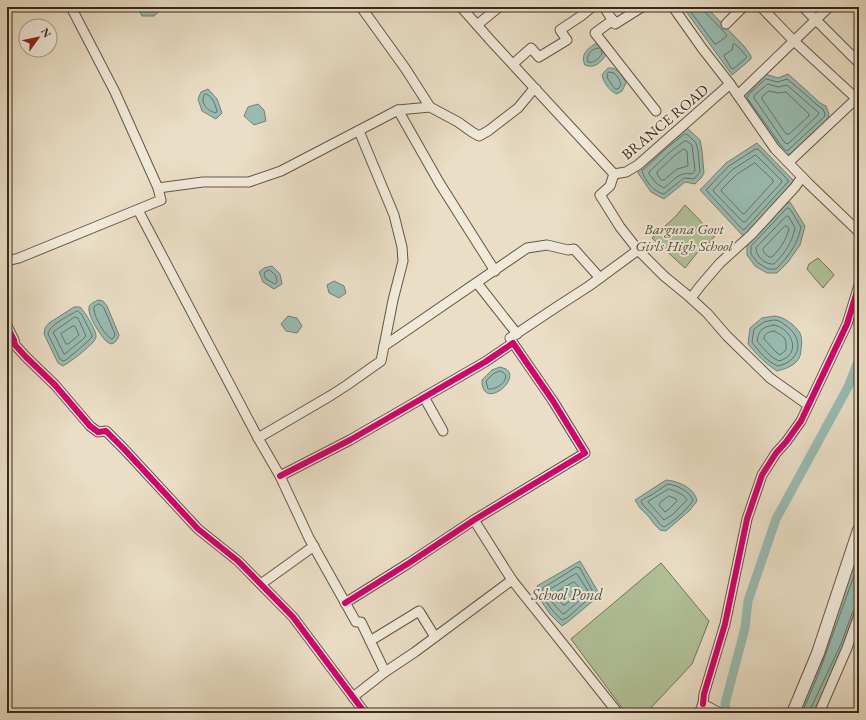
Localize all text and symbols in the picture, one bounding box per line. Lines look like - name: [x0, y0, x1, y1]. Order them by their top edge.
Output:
- north arrow: [18, 18, 58, 58]
- text: N: [38, 25, 55, 40]
- street label: BRANCE ROAD: [617, 80, 712, 164]
- park label: Barguna Govt Girls High School: [635, 219, 733, 255]
- water label: School Pond: [530, 584, 603, 605]

